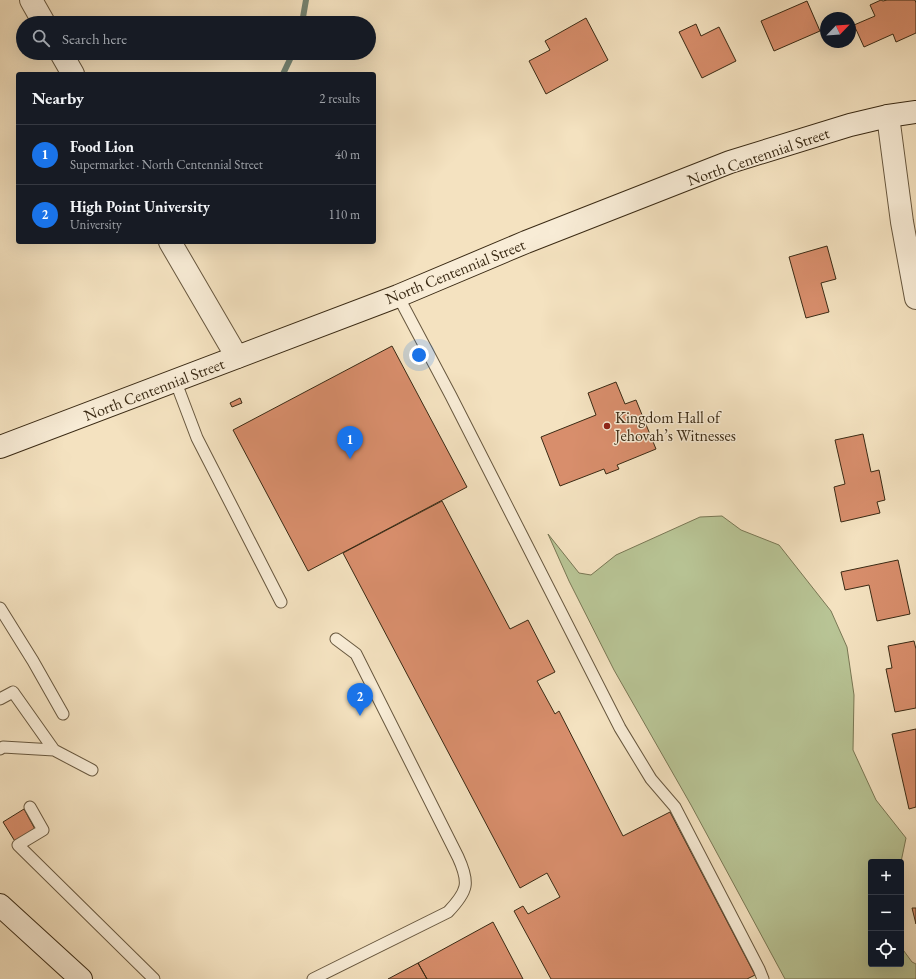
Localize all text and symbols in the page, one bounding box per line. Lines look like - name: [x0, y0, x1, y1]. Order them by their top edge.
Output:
- north arrow: [820, 12, 856, 48]
- search box: [16, 16, 376, 60]
- icon: search: [30, 27, 52, 49]
- text: Search here: [62, 29, 127, 48]
- text: Nearby: [32, 87, 84, 109]
- text: 2 results: [319, 90, 360, 107]
- street label: North Centennial Street: [684, 122, 832, 191]
- text: Food Lion: [70, 137, 134, 156]
- text: 1: [42, 146, 48, 163]
- text: 40 m: [335, 146, 360, 163]
- text: Supermarket · North Centennial Street: [70, 156, 263, 173]
- text: High Point University: [70, 197, 210, 216]
- text: 2: [42, 206, 48, 223]
- text: 110 m: [329, 206, 360, 223]
- text: University: [70, 216, 122, 233]
- street label: North Centennial Street: [382, 234, 528, 309]
- your location: [409, 345, 429, 365]
- street label: North Centennial Street: [81, 353, 228, 426]
- place label: Kingdom Hall of Jehovah’s Witnesses: [613, 407, 736, 446]
- marker: Kingdom Hall of Jehovah’s Witnesses: [602, 421, 612, 431]
- pin: 1: [337, 426, 363, 459]
- pin: 2: [347, 683, 373, 716]
- map controls: [868, 859, 904, 967]
- button: +: [868, 859, 904, 895]
- button: −: [868, 895, 904, 931]
- button: locate: [868, 931, 904, 967]

